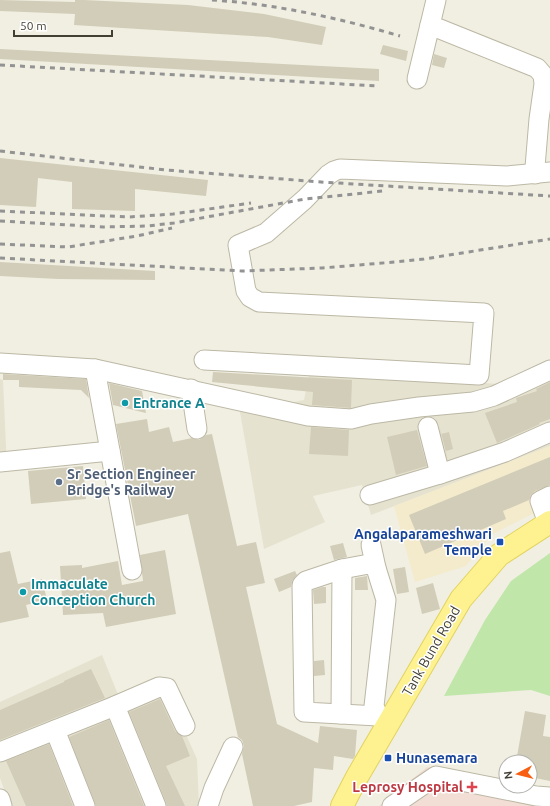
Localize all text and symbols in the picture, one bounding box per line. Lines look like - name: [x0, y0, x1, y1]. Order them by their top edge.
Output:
- scale bar: [14, 12, 112, 38]
- text: 50 m: [20, 19, 47, 32]
- place label: Entrance A: [133, 395, 205, 411]
- marker: Entrance A: [120, 398, 130, 408]
- place label: Sr Section Engineer Bridge's Railway: [67, 466, 196, 498]
- marker: Sr Section Engineer Bridge's Railway: [54, 477, 64, 487]
- place label: Angalaparameshwari Temple: [354, 526, 492, 558]
- marker: Angalaparameshwari Temple: [495, 537, 505, 547]
- place label: Immaculate Conception Church: [31, 576, 155, 608]
- marker: Immaculate Conception Church: [18, 587, 28, 597]
- street label: Tank Bund Road: [399, 603, 463, 699]
- place label: Hunasemara: [396, 750, 478, 766]
- marker: Hunasemara: [383, 753, 393, 763]
- north arrow: [498, 754, 538, 794]
- text: N: [502, 770, 515, 780]
- place label: Leprosy Hospital: [352, 779, 463, 795]
- marker: Leprosy Hospital: [466, 781, 478, 793]

